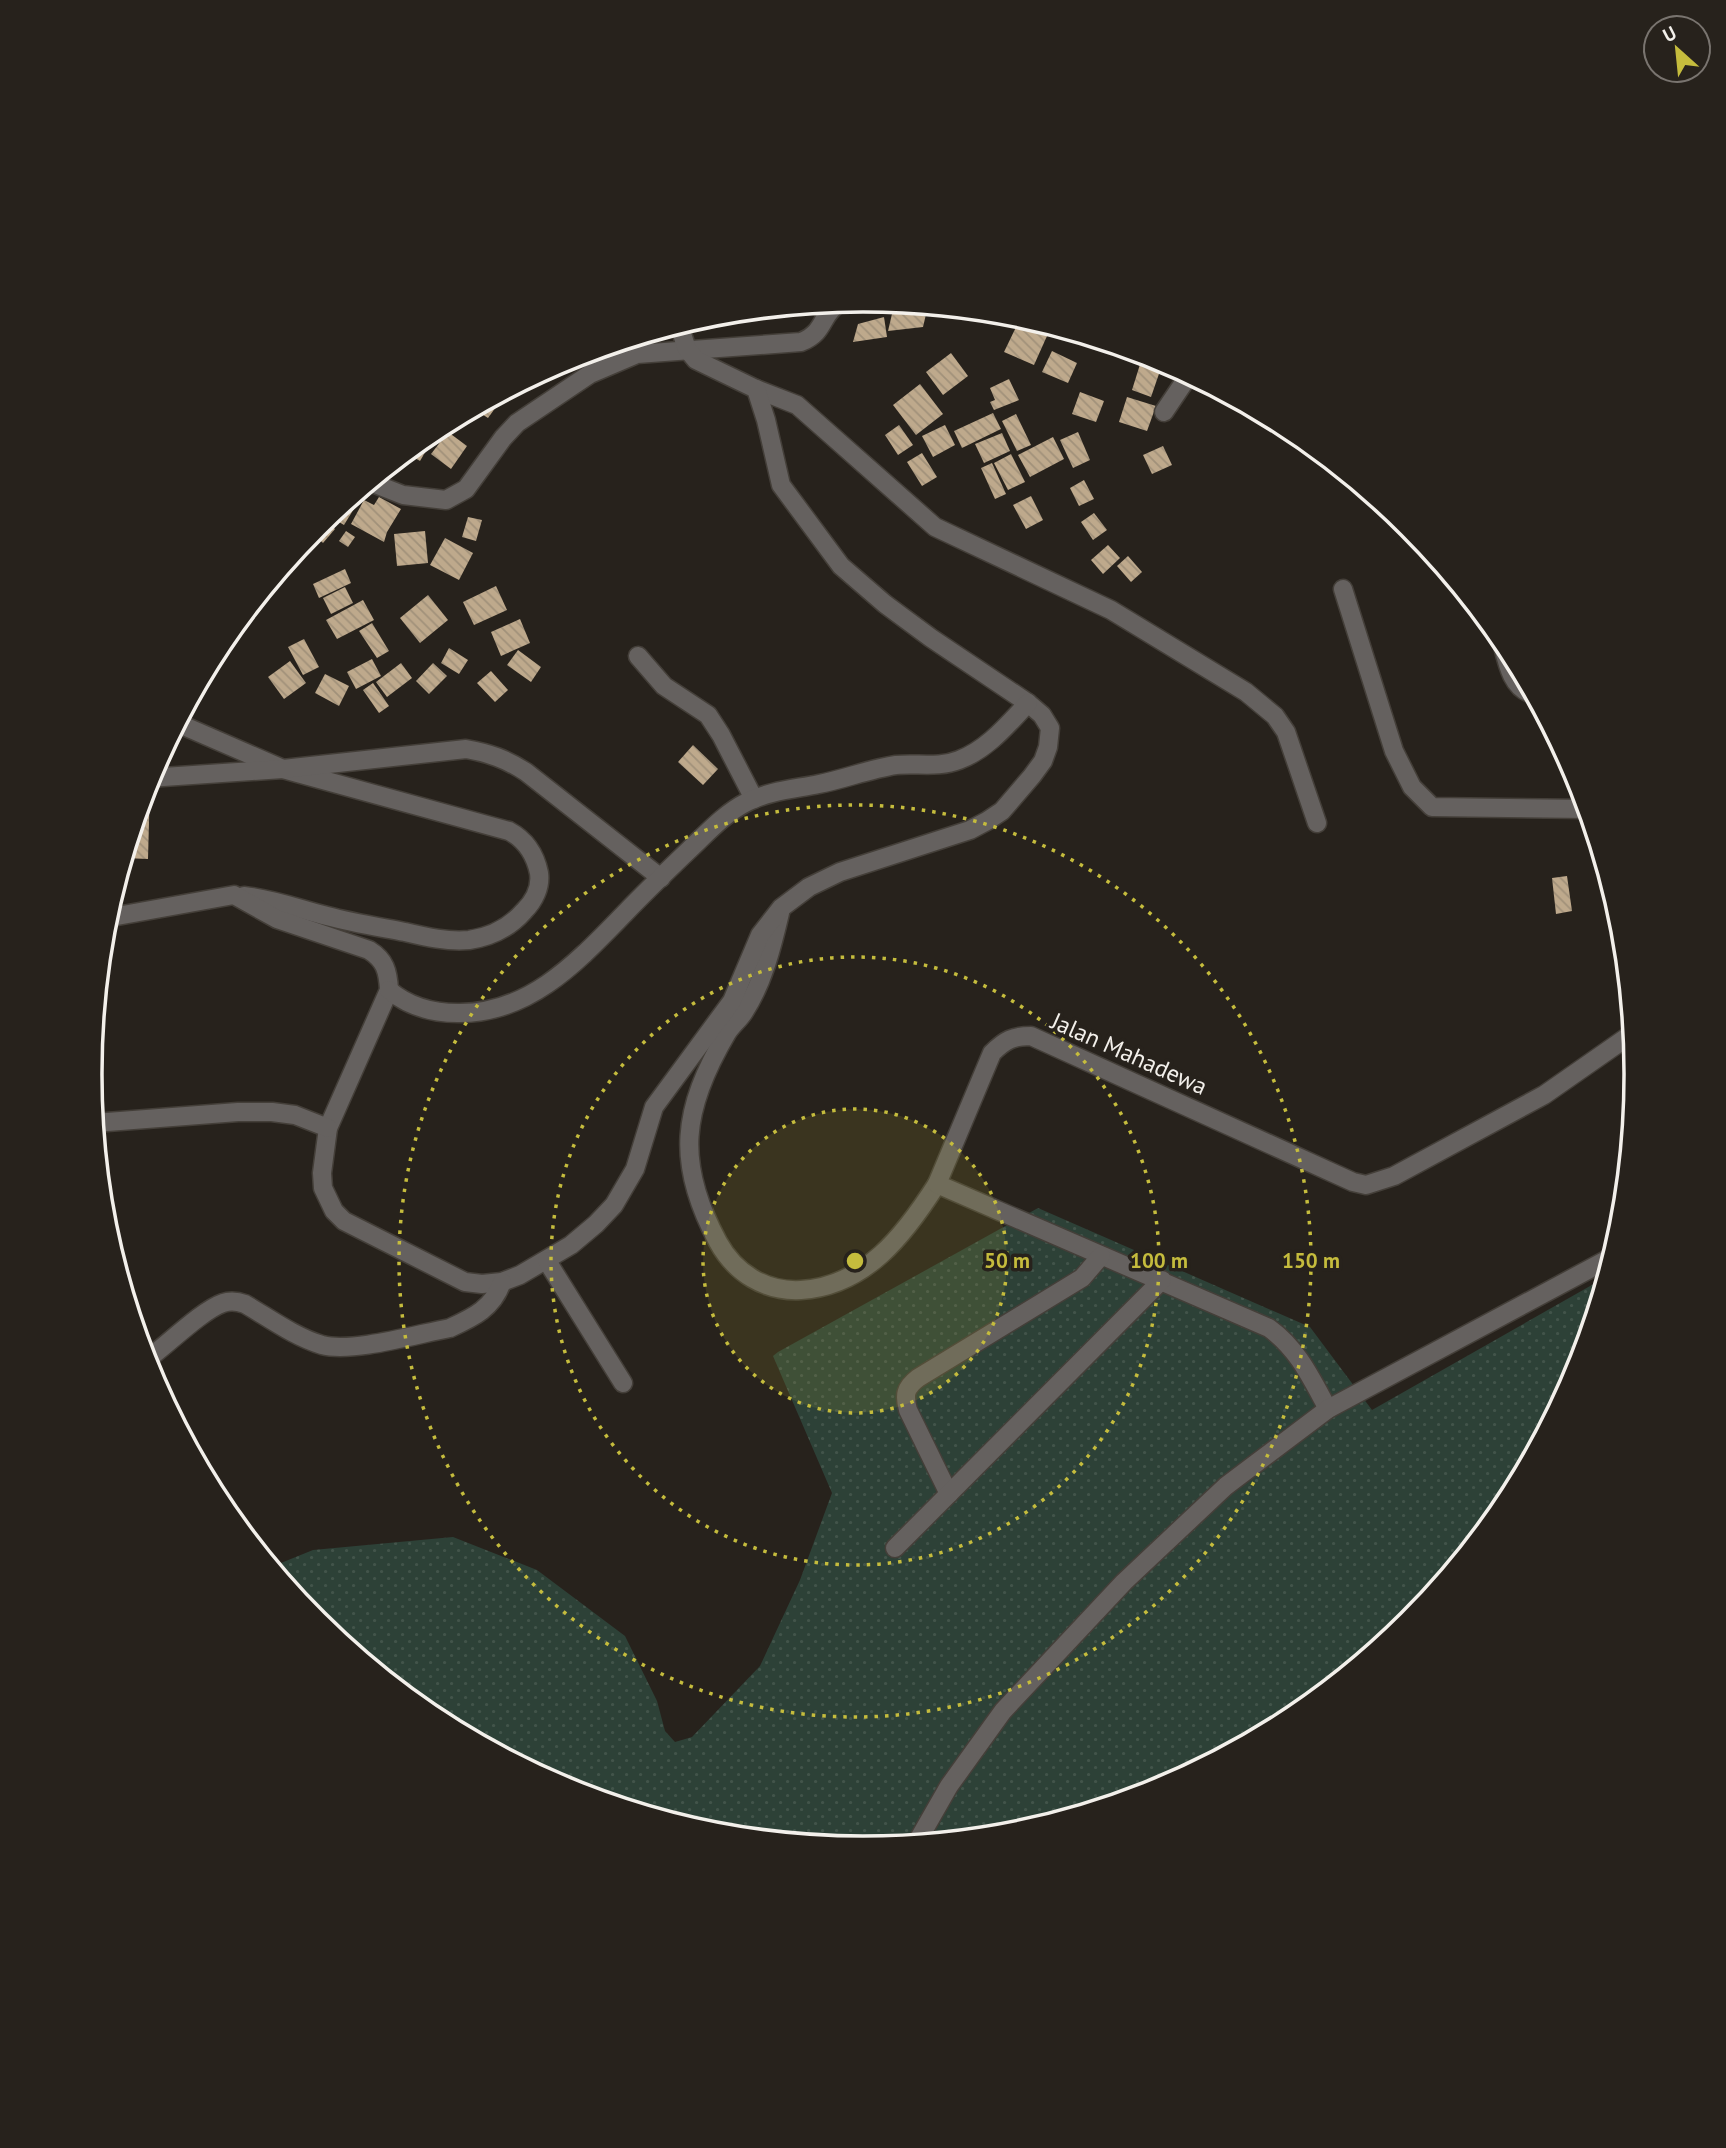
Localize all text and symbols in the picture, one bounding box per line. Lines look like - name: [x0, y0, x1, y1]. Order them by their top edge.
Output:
- north arrow: [1642, 14, 1712, 84]
- text: U: [1659, 20, 1680, 47]
- street label: Jalan Mahadewa: [1045, 1005, 1212, 1102]
- text: 50 m: [984, 1247, 1030, 1274]
- text: 100 m: [1130, 1247, 1188, 1274]
- text: 150 m: [1282, 1247, 1340, 1274]
- centre of rings: [843, 1249, 867, 1273]

